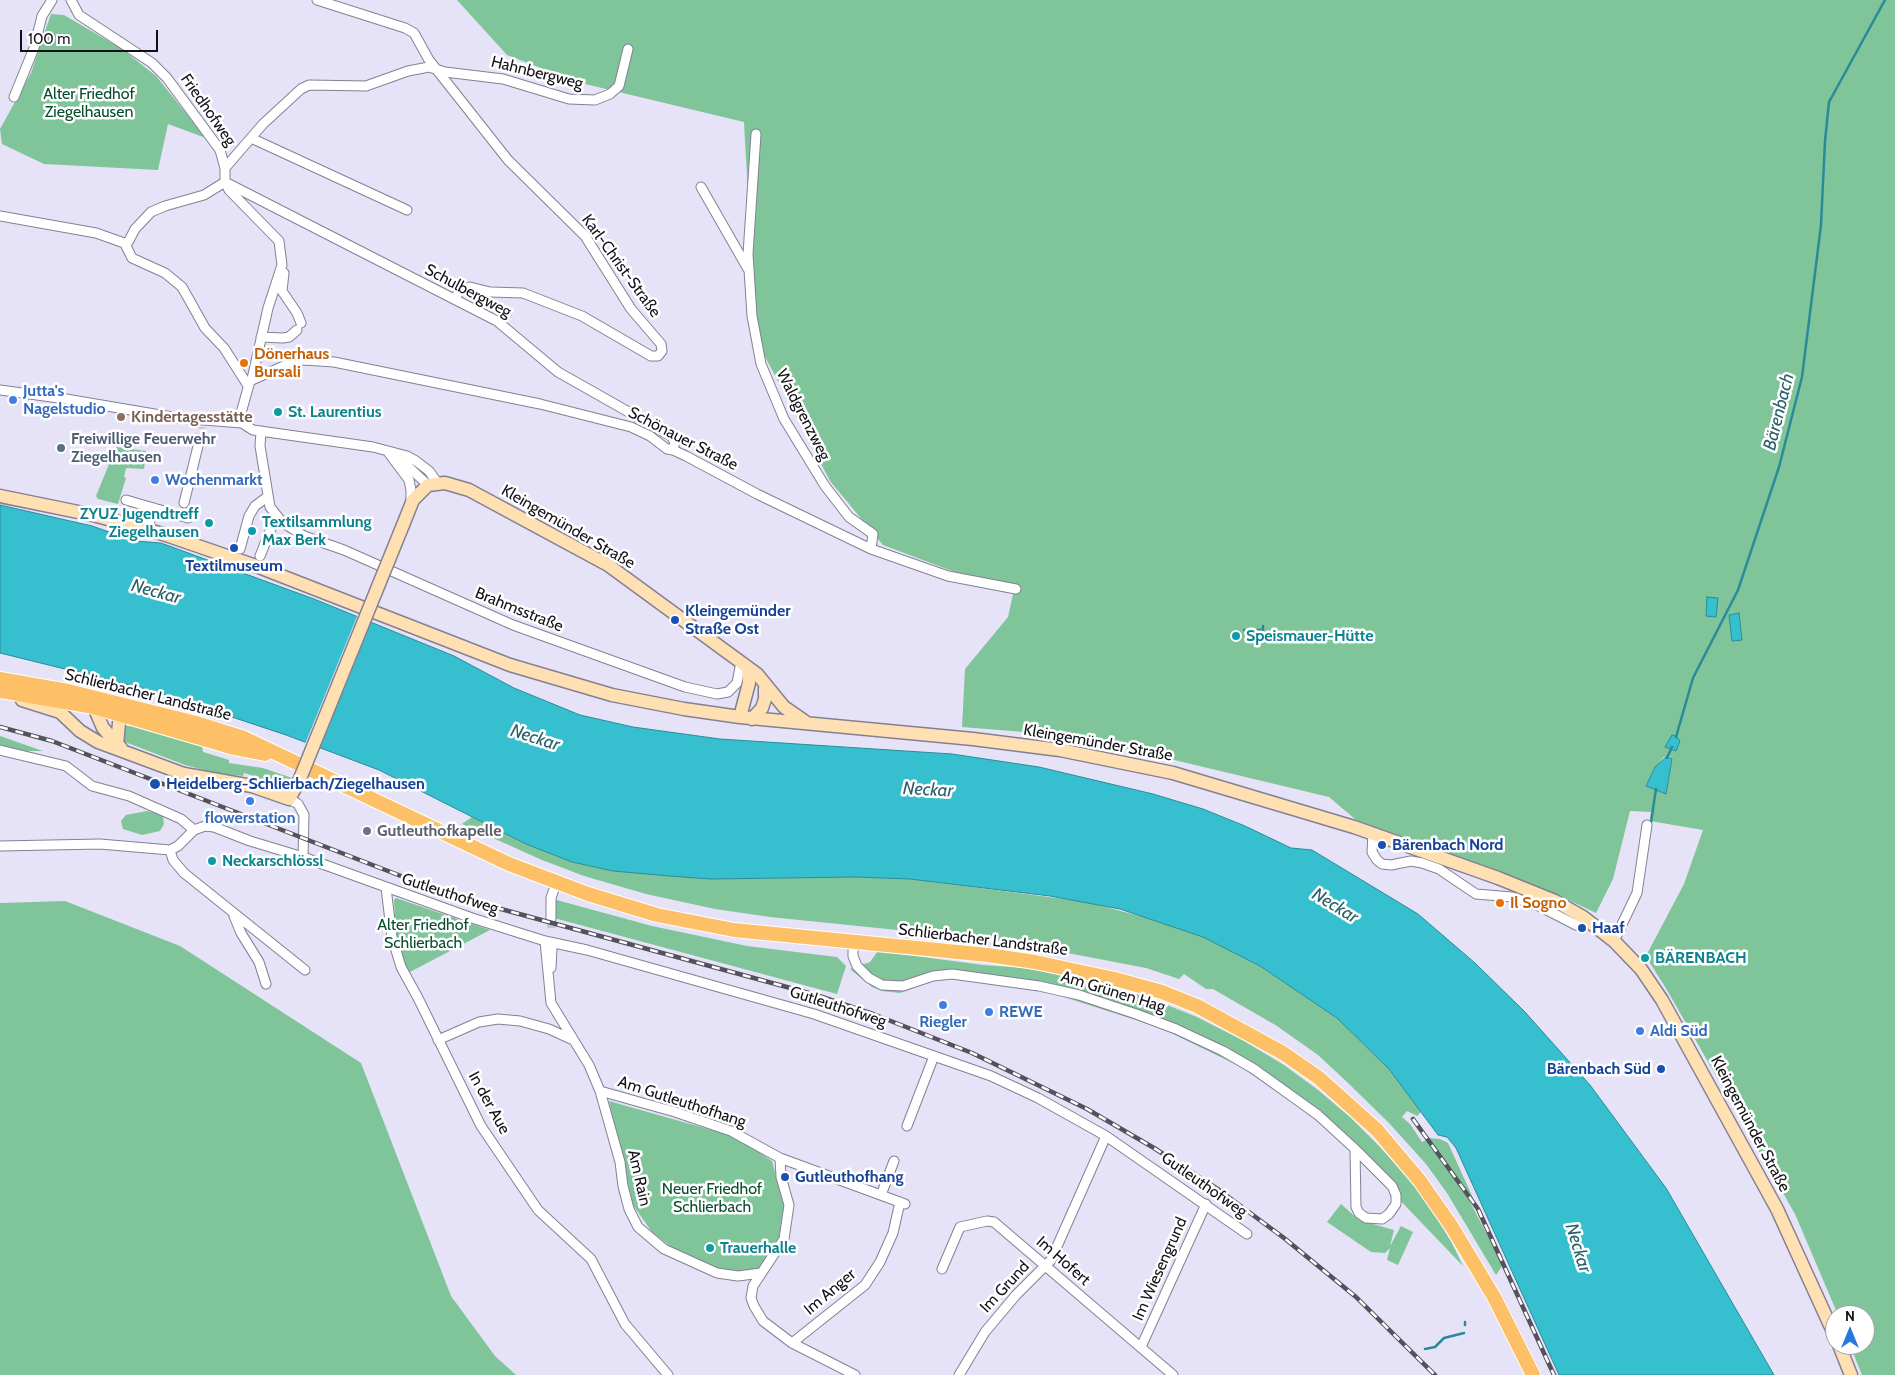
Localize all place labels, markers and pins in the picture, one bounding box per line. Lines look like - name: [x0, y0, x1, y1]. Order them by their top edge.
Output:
- place label: Dönerhaus Bursali: [254, 344, 329, 382]
- marker: Dönerhaus Bursali: [238, 357, 250, 369]
- place label: Jutta's Nagelstudio: [23, 381, 106, 419]
- marker: Jutta's Nagelstudio: [7, 394, 19, 406]
- place label: St. Laurentius: [288, 402, 382, 422]
- marker: St. Laurentius: [272, 406, 284, 418]
- place label: Kindertagesstätte: [131, 407, 253, 427]
- marker: Kindertagesstätte: [115, 411, 127, 423]
- place label: Freiwillige Feuerwehr Ziegelhausen: [71, 429, 216, 467]
- marker: Freiwillige Feuerwehr Ziegelhausen: [55, 442, 67, 454]
- place label: Wochenmarkt: [165, 470, 262, 490]
- marker: Wochenmarkt: [149, 474, 161, 486]
- place label: ZYUZ Jugendtreff Ziegelhausen: [80, 504, 199, 542]
- place label: Textilsammlung Max Berk: [262, 512, 372, 550]
- marker: ZYUZ Jugendtreff Ziegelhausen: [203, 517, 215, 529]
- marker: Textilsammlung Max Berk: [246, 525, 258, 537]
- marker: Textilmuseum: [228, 542, 240, 554]
- place label: Textilmuseum: [185, 556, 283, 576]
- place label: Kleingemünder Straße Ost: [685, 601, 790, 639]
- marker: Kleingemünder Straße Ost: [669, 614, 681, 626]
- place label: Speismauer-Hütte: [1246, 626, 1374, 646]
- marker: Speismauer-Hütte: [1230, 630, 1242, 642]
- place label: Heidelberg-Schlierbach/Ziegelhausen: [166, 774, 425, 794]
- marker: Heidelberg-Schlierbach/Ziegelhausen: [148, 777, 162, 791]
- marker: flowerstation: [244, 795, 256, 807]
- place label: flowerstation: [204, 808, 296, 828]
- place label: Gutleuthofkapelle: [377, 821, 501, 841]
- marker: Gutleuthofkapelle: [361, 825, 373, 837]
- place label: Bärenbach Nord: [1392, 835, 1503, 855]
- marker: Bärenbach Nord: [1376, 839, 1388, 851]
- place label: Neckarschlössl: [222, 851, 323, 871]
- marker: Neckarschlössl: [206, 855, 218, 867]
- place label: Il Sogno: [1510, 893, 1567, 913]
- marker: Il Sogno: [1494, 897, 1506, 909]
- place label: Haaf: [1592, 918, 1625, 938]
- marker: Haaf: [1576, 922, 1588, 934]
- place label: BÄRENBACH: [1655, 948, 1747, 968]
- marker: BÄRENBACH: [1639, 952, 1651, 964]
- marker: Riegler: [937, 999, 949, 1011]
- place label: REWE: [999, 1002, 1043, 1022]
- marker: REWE: [983, 1006, 995, 1018]
- place label: Riegler: [919, 1012, 967, 1032]
- place label: Aldi Süd: [1650, 1021, 1708, 1041]
- marker: Aldi Süd: [1634, 1025, 1646, 1037]
- place label: Bärenbach Süd: [1547, 1059, 1651, 1079]
- marker: Bärenbach Süd: [1655, 1063, 1667, 1075]
- place label: Gutleuthofhang: [795, 1167, 903, 1187]
- marker: Gutleuthofhang: [779, 1171, 791, 1183]
- place label: Trauerhalle: [720, 1238, 796, 1258]
- marker: Trauerhalle: [704, 1242, 716, 1254]

